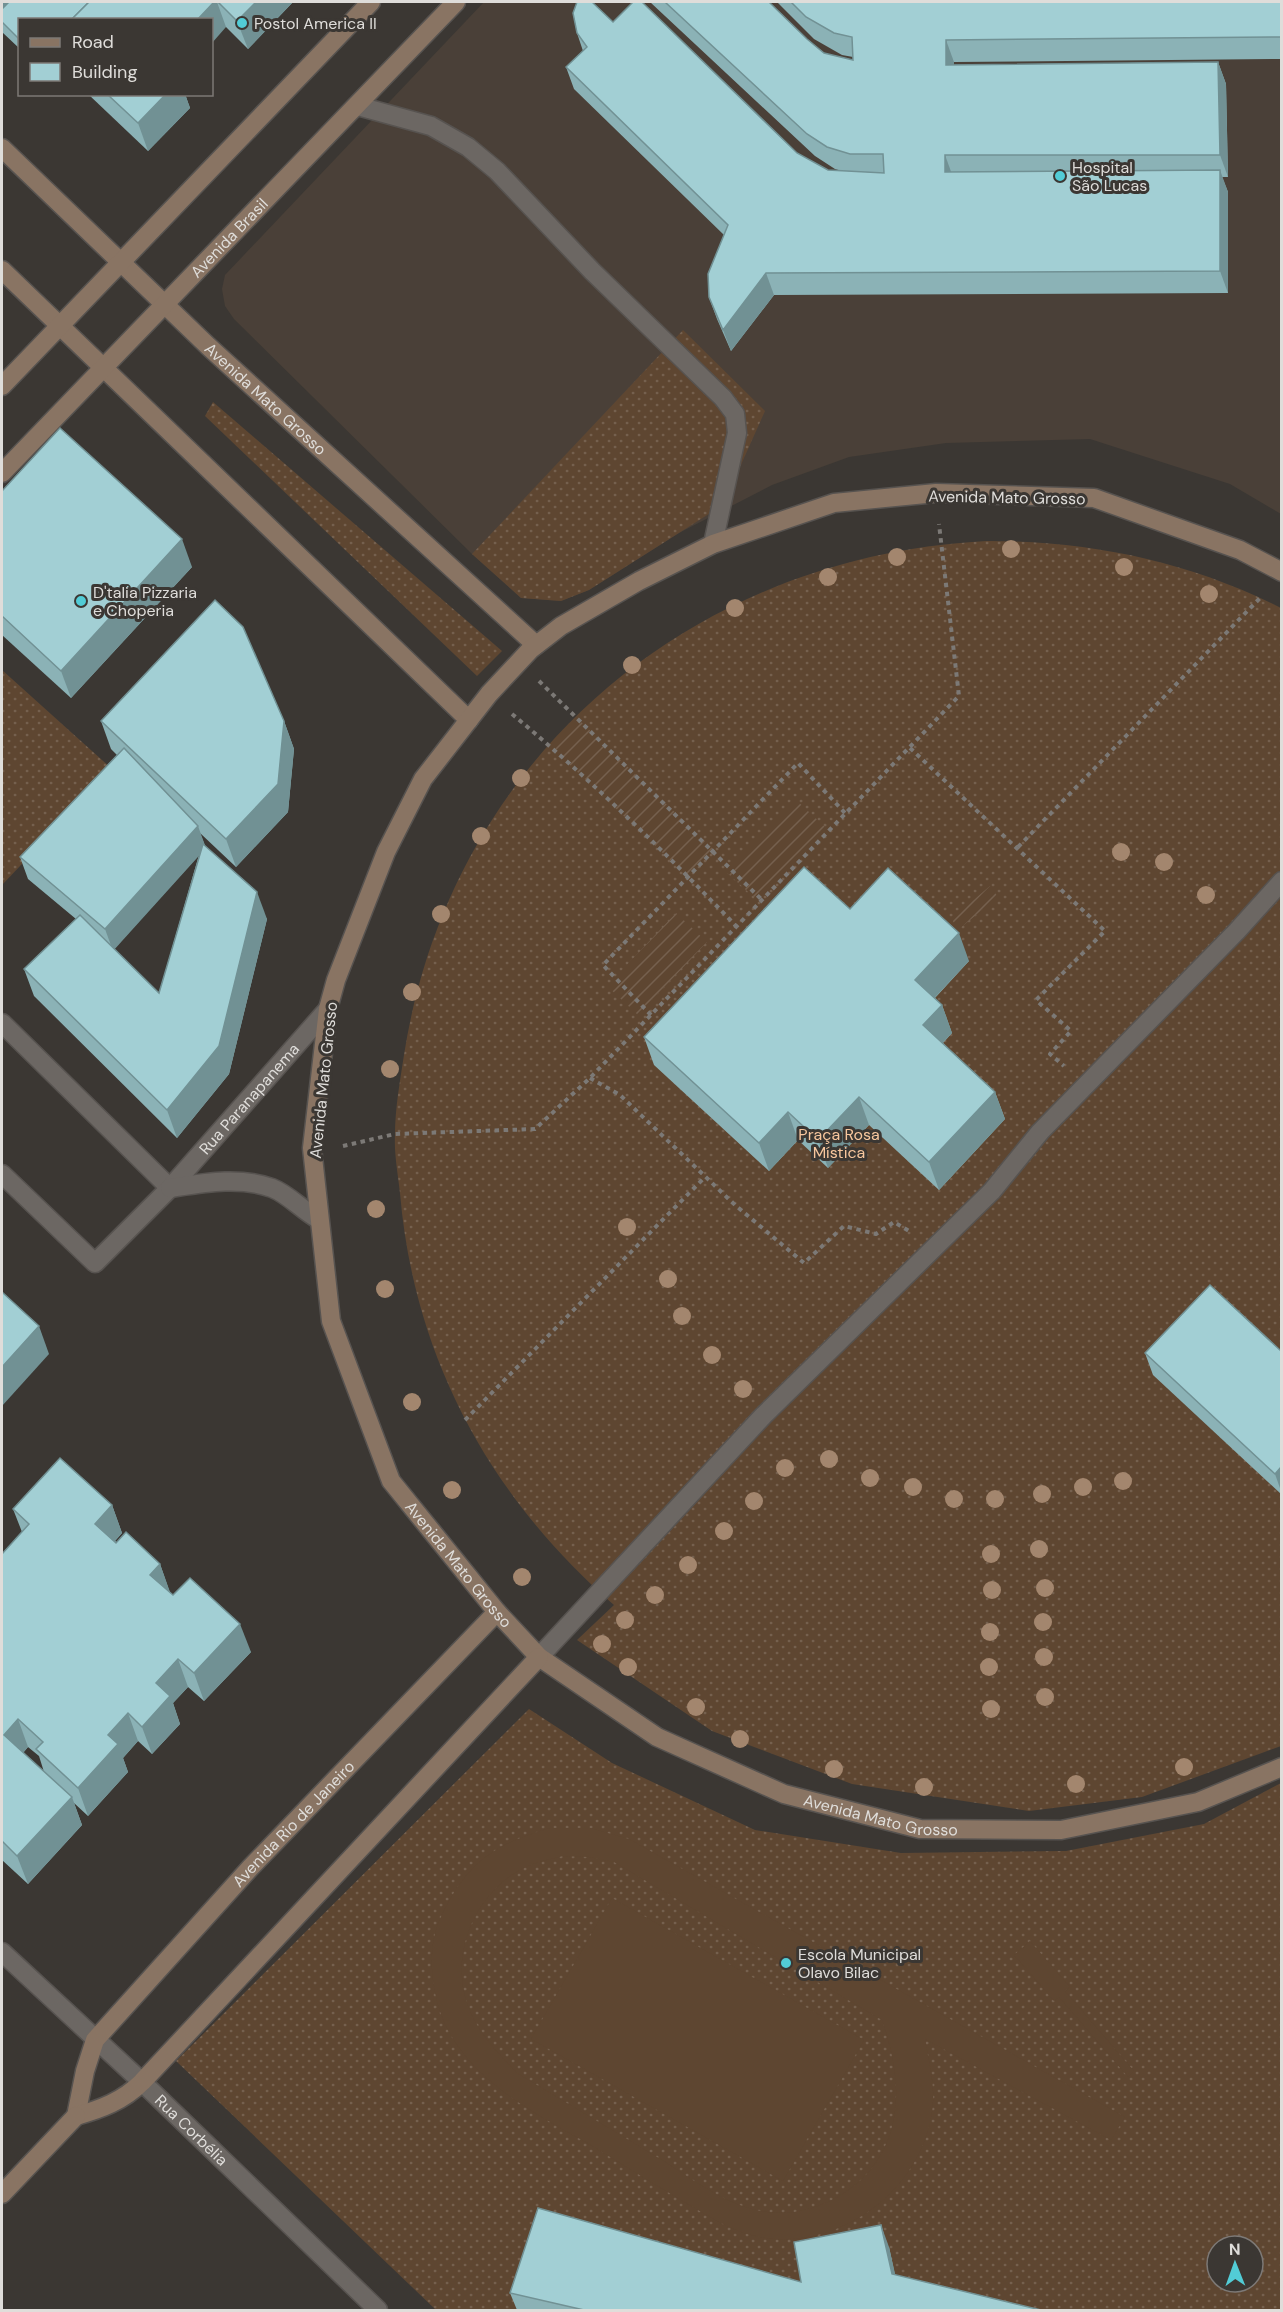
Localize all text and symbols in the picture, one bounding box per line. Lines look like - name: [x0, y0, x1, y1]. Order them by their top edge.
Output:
- place label: Postol America II: [254, 13, 377, 34]
- marker: Postol America II: [235, 16, 249, 30]
- legend: [18, 18, 213, 96]
- text: Road: [72, 30, 114, 54]
- text: Building: [72, 60, 137, 84]
- place label: Hospital São Lucas: [1072, 157, 1147, 196]
- marker: Hospital São Lucas: [1053, 169, 1067, 183]
- street label: Avenida Brasil: [186, 194, 273, 282]
- street label: Avenida Mato Grosso: [200, 338, 331, 460]
- street label: Avenida Mato Grosso: [928, 486, 1086, 509]
- place label: D'talia Pizzaria e Choperia: [93, 582, 197, 621]
- marker: D'talia Pizzaria e Choperia: [74, 594, 88, 608]
- street label: Avenida Mato Grosso: [305, 1001, 342, 1159]
- street label: Rua Paranapanema: [194, 1039, 304, 1159]
- park label: Praça Rosa Mística: [798, 1124, 880, 1163]
- street label: Avenida Mato Grosso: [400, 1497, 516, 1632]
- street label: Avenida Rio de Janeiro: [228, 1756, 359, 1892]
- street label: Avenida Mato Grosso: [801, 1789, 958, 1840]
- place label: Escola Municipal Olavo Bilac: [798, 1944, 921, 1983]
- marker: Escola Municipal Olavo Bilac: [779, 1956, 793, 1970]
- street label: Rua Corbélia: [150, 2090, 232, 2170]
- north arrow: [1205, 2234, 1265, 2294]
- text: N: [1229, 2239, 1241, 2260]

